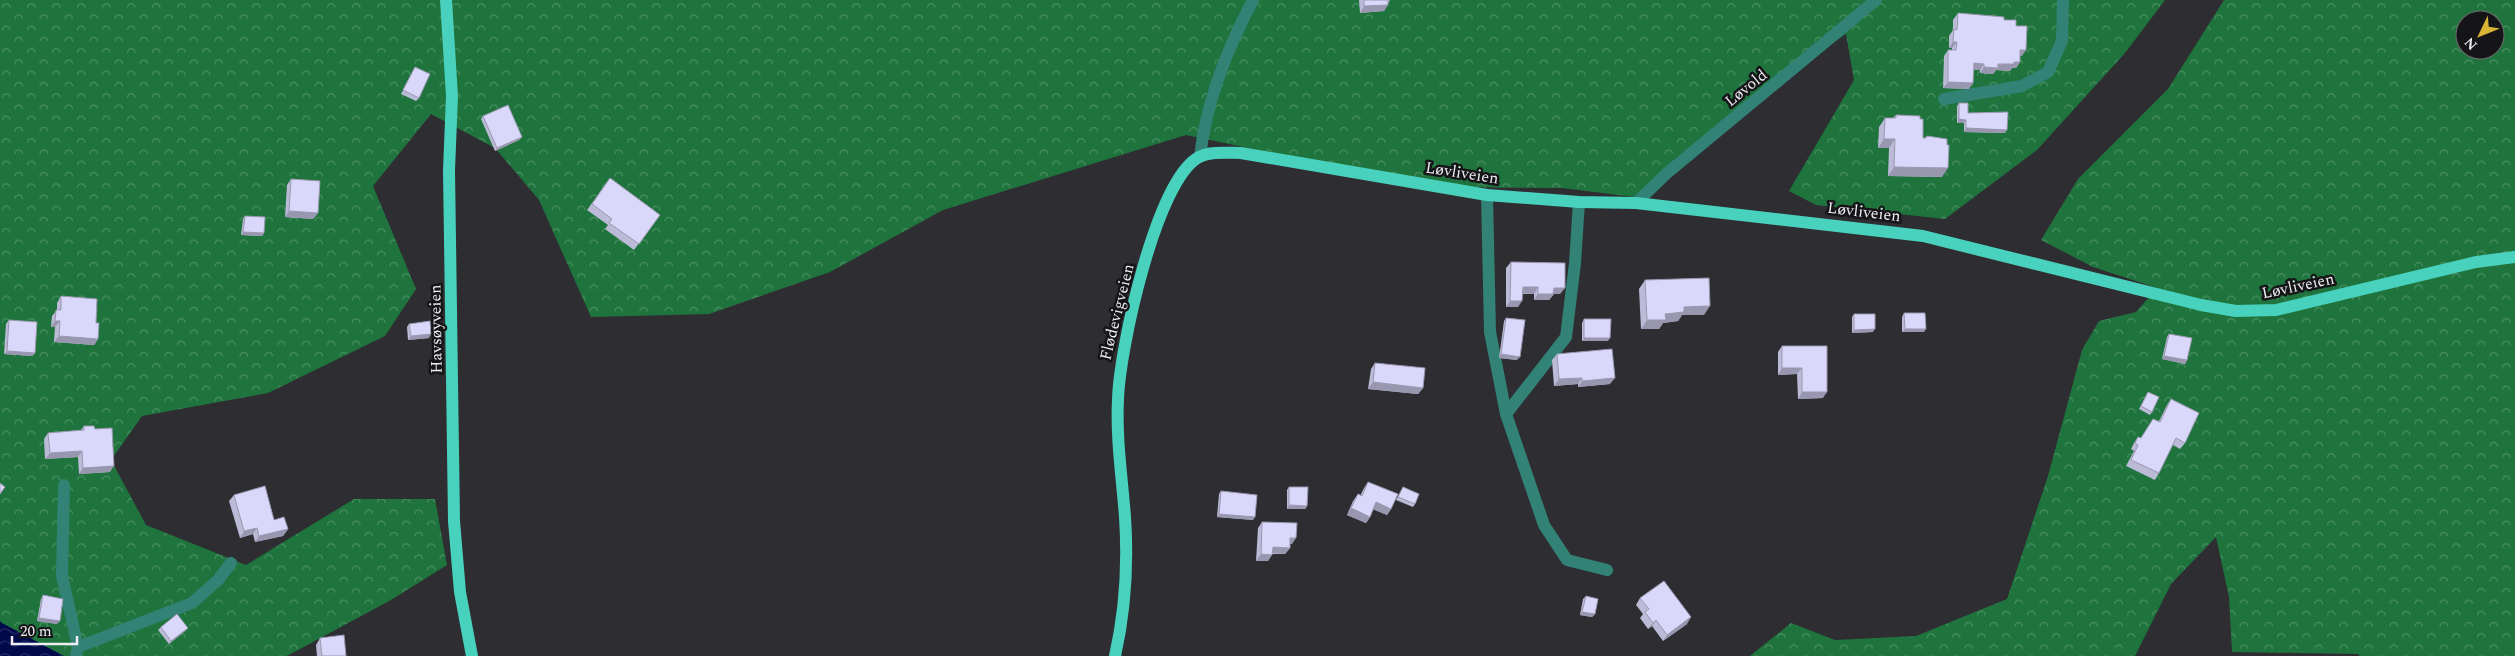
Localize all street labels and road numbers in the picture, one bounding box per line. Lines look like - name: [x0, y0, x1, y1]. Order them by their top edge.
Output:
- street label: Løvold: [1720, 63, 1773, 113]
- street label: Løvliveien: [1424, 155, 1500, 191]
- street label: Løvliveien: [1826, 196, 1902, 228]
- street label: Flødevigveien: [1093, 261, 1141, 363]
- street label: Løvliveien: [2259, 267, 2337, 305]
- street label: Havsøyveien: [423, 284, 449, 374]

